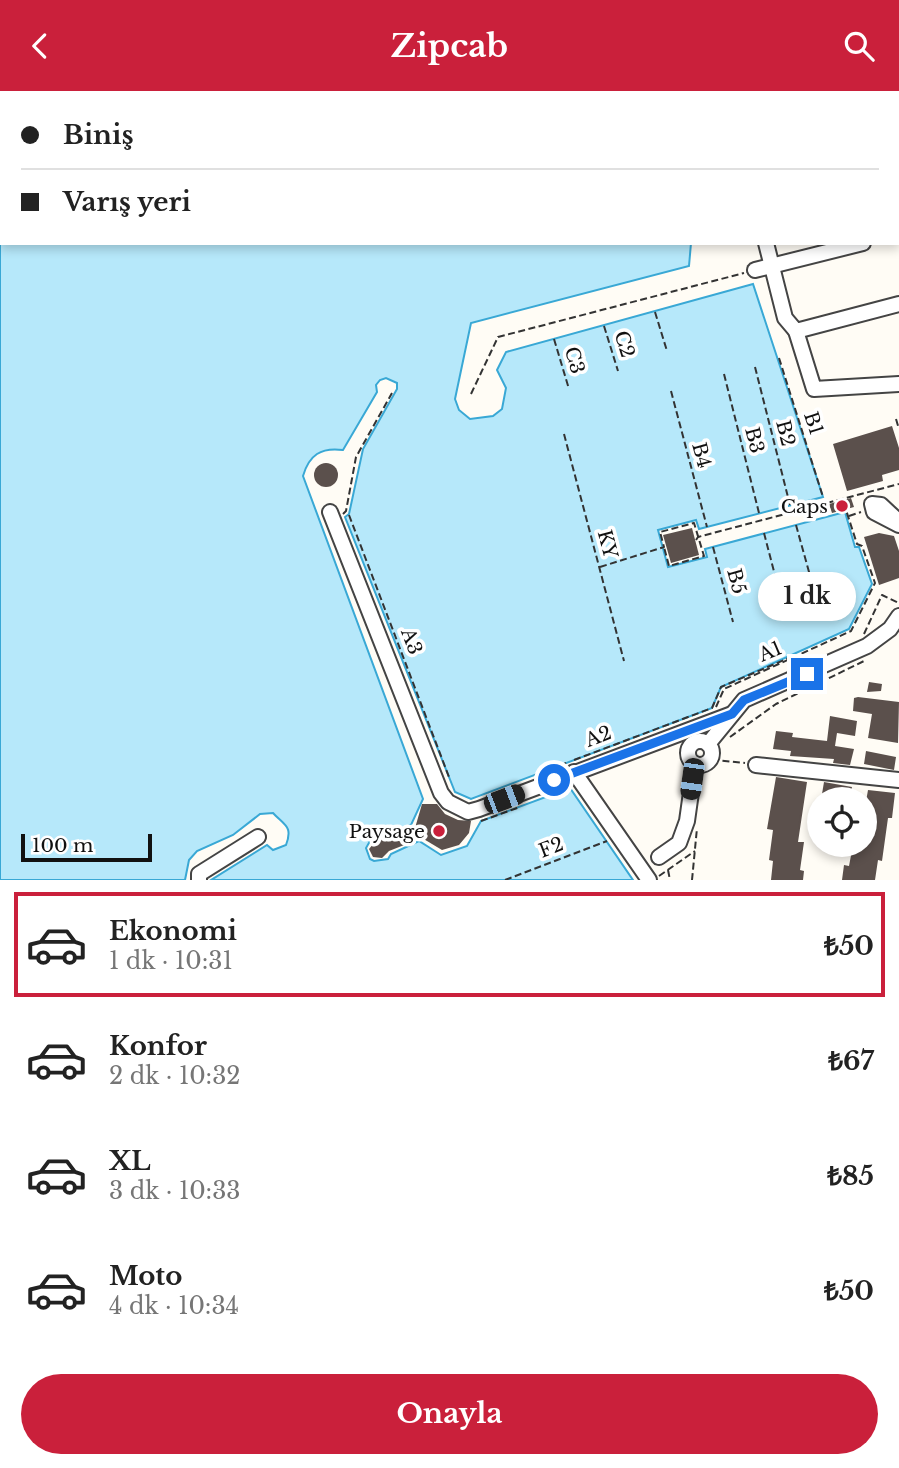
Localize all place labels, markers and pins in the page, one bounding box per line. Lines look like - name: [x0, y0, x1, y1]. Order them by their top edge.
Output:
- place label: Caps: [781, 495, 828, 518]
- marker: Caps: [834, 498, 850, 514]
- place label: Paysage: [349, 820, 425, 843]
- marker: Paysage: [431, 823, 447, 839]

